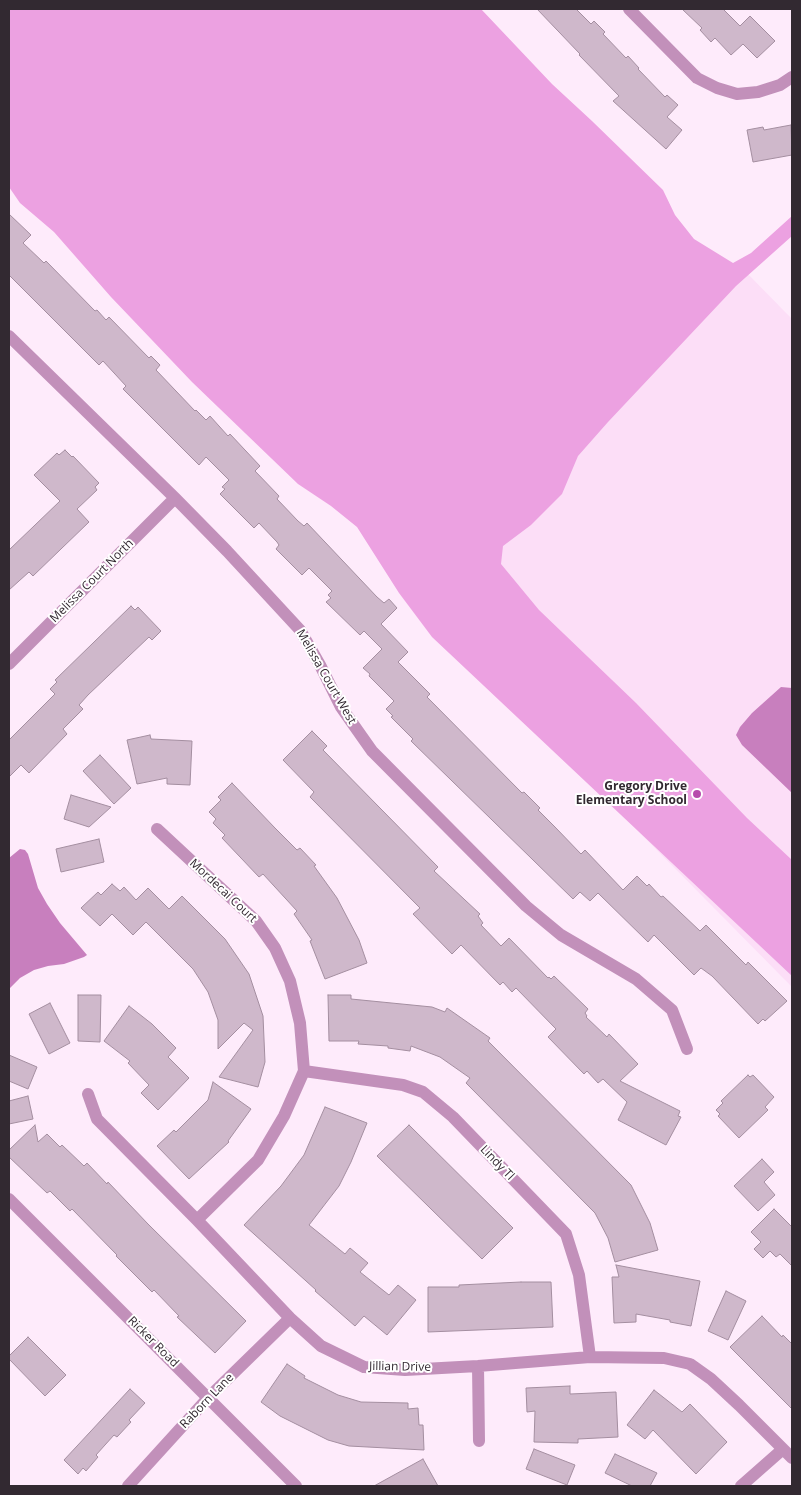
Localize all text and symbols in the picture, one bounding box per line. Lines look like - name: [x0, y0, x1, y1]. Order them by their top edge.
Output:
- street label: Melissa Court North: [47, 536, 137, 626]
- street label: Melissa Court West: [293, 627, 359, 727]
- place label: Gregory Drive Elementary School: [576, 780, 687, 808]
- marker: Gregory Drive Elementary School: [691, 788, 703, 800]
- street label: Mordecai Court: [186, 856, 260, 926]
- street label: Lindy Tl: [477, 1143, 517, 1183]
- street label: Ricker Road: [125, 1314, 181, 1370]
- street label: Jillian Drive: [369, 1359, 431, 1375]
- street label: Raborn Lane: [177, 1370, 237, 1432]

